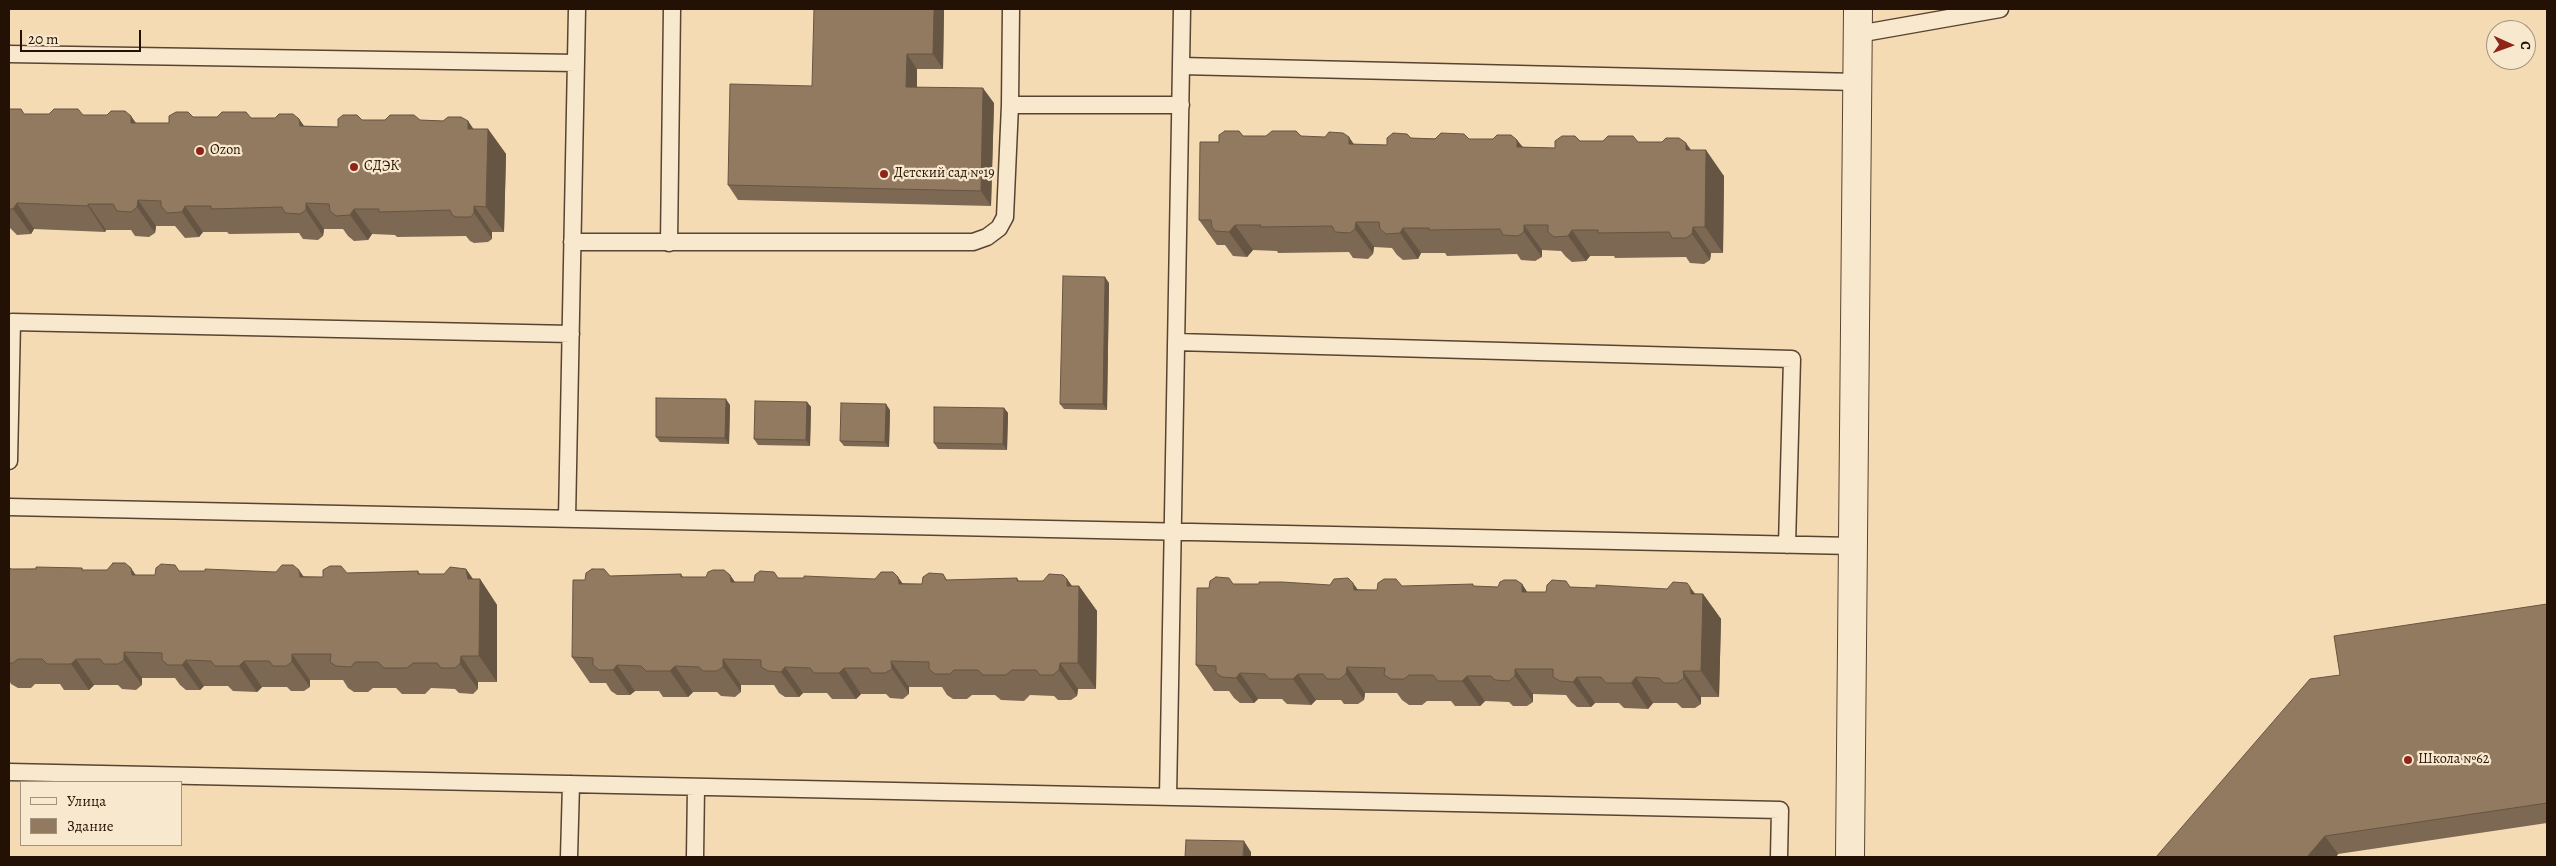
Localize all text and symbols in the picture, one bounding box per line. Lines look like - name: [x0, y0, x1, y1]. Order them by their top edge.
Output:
- scale bar: [22, 20, 144, 52]
- north arrow: [2486, 20, 2536, 70]
- text: 20 m: [28, 29, 59, 49]
- text: С: [2516, 41, 2535, 50]
- place label: Ozon: [210, 143, 241, 159]
- marker: Ozon: [194, 145, 206, 157]
- place label: СДЭК: [364, 159, 399, 175]
- marker: СДЭК: [348, 161, 360, 173]
- place label: Детский сад №19: [894, 166, 995, 182]
- marker: Детский сад №19: [878, 168, 890, 180]
- place label: Школа №62: [2418, 752, 2489, 768]
- marker: Школа №62: [2402, 754, 2414, 766]
- legend: [20, 781, 182, 846]
- text: Улица: [67, 791, 106, 811]
- text: Здание: [67, 816, 114, 836]

